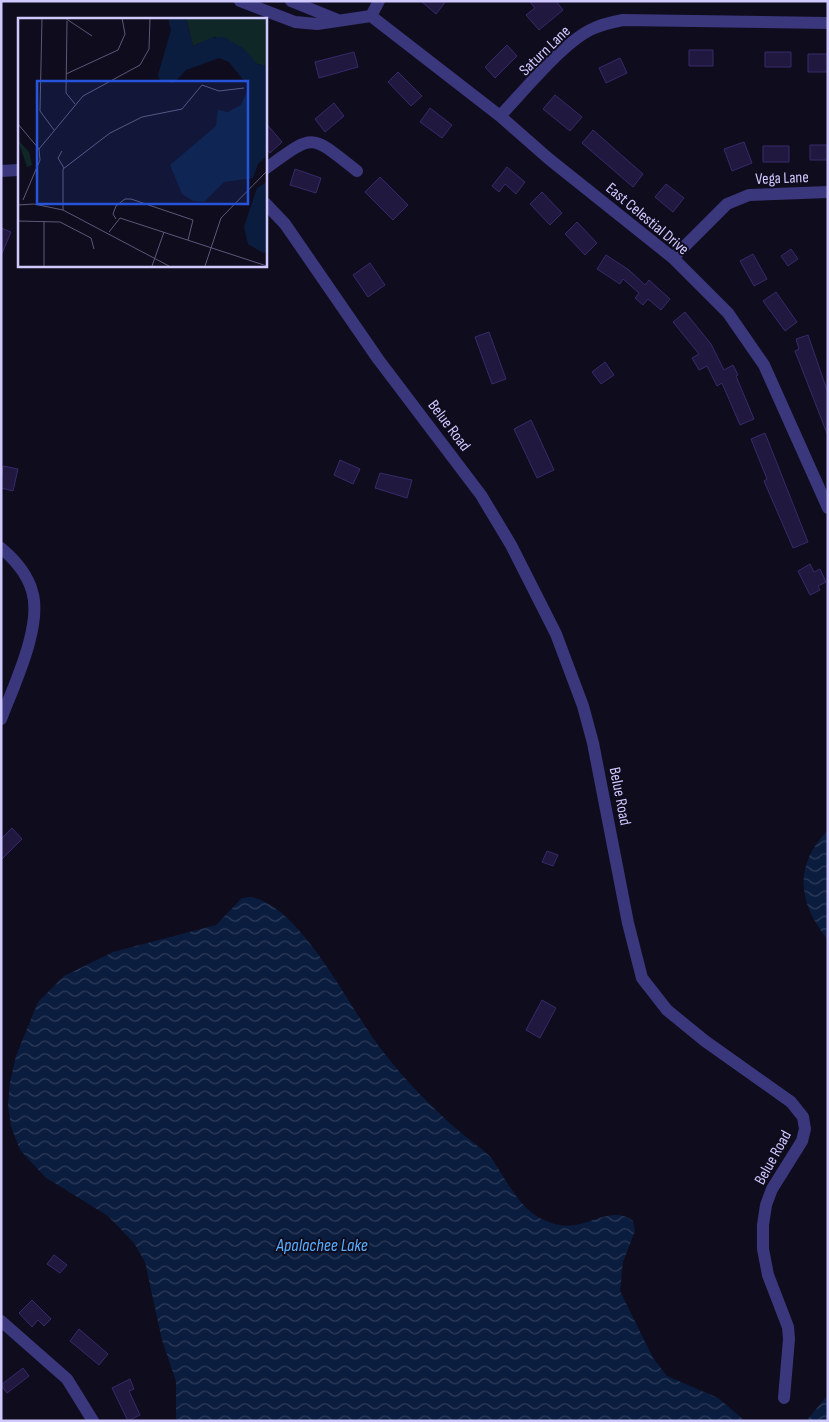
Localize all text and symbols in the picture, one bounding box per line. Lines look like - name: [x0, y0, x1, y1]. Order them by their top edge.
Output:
- inset map: [18, 18, 266, 266]
- street label: Saturn Lane: [515, 22, 575, 80]
- street label: Vega Lane: [755, 168, 809, 189]
- street label: East Celestial Drive: [602, 179, 692, 259]
- street label: Belue Road: [424, 397, 474, 455]
- street label: Belue Road: [605, 766, 634, 827]
- street label: Belue Road: [751, 1127, 796, 1188]
- water label: Apalachee Lake: [275, 1235, 368, 1256]

